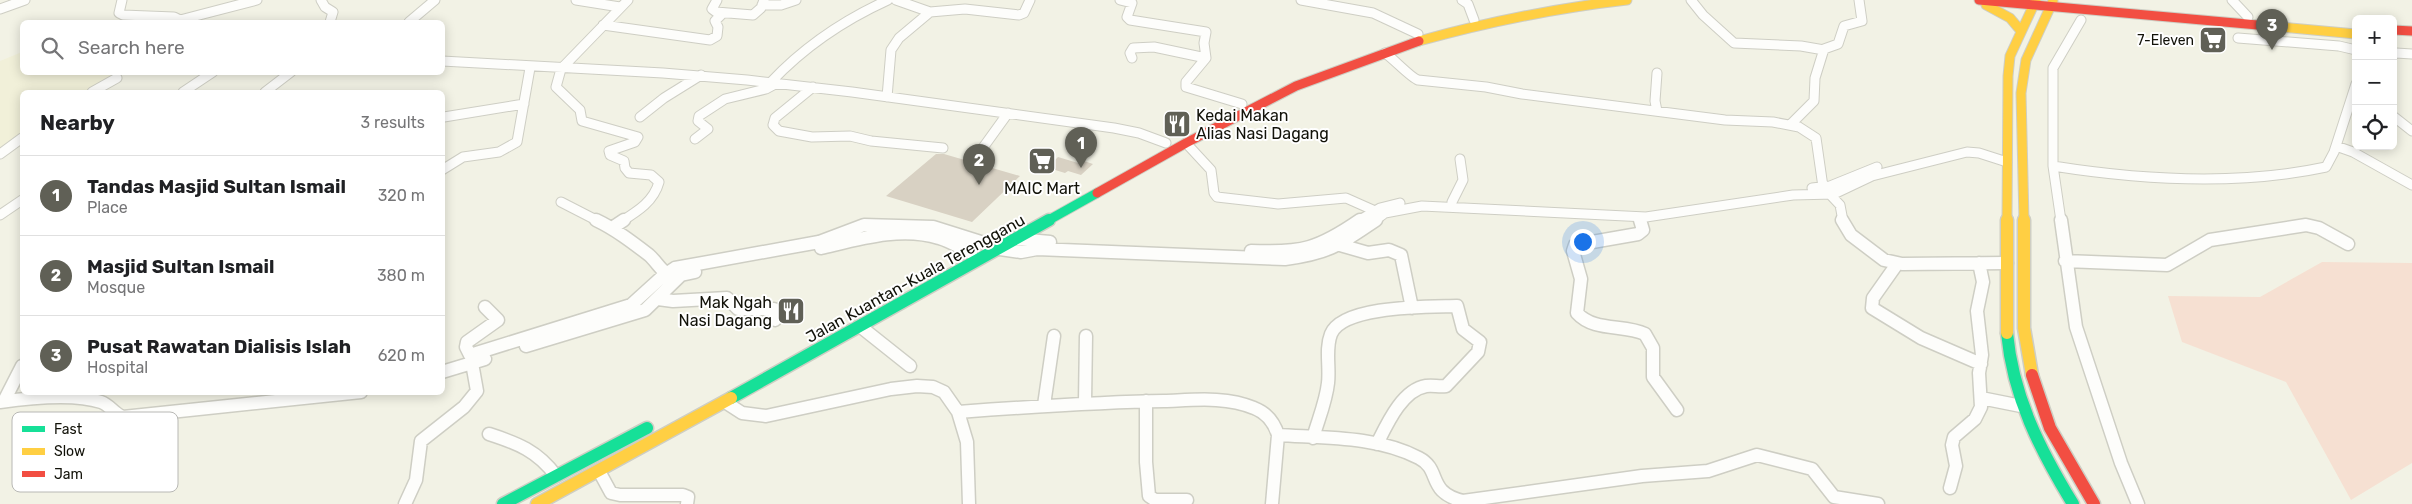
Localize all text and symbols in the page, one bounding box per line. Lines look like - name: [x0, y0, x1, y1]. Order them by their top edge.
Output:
- pin: 3: [2256, 9, 2288, 50]
- map controls: [2352, 15, 2397, 150]
- button: +: [2352, 15, 2397, 60]
- search box: [20, 20, 445, 75]
- supermarket icon: 7-Eleven: [2198, 25, 2228, 55]
- place label: 7-Eleven: [2137, 32, 2194, 49]
- icon: search: [38, 34, 66, 62]
- text: Search here: [78, 36, 185, 59]
- button: −: [2352, 60, 2397, 105]
- button: locate: [2352, 105, 2397, 150]
- place label: Kedai Makan Alias Nasi Dagang: [1196, 106, 1329, 143]
- restaurant icon: Kedai Makan Alias Nasi Dagang: [1162, 109, 1192, 139]
- text: Nearby: [40, 110, 115, 135]
- text: 3 results: [360, 113, 425, 132]
- pin: 1: [1065, 127, 1097, 168]
- pin: 2: [963, 144, 995, 185]
- supermarket icon: MAIC Mart: [1027, 146, 1057, 176]
- text: Tandas Masjid Sultan Ismail: [87, 175, 346, 198]
- place label: MAIC Mart: [1004, 179, 1080, 198]
- text: 1: [52, 186, 60, 205]
- text: 320 m: [378, 186, 425, 205]
- text: Place: [87, 198, 128, 217]
- street label: Jalan Kuantan-Kuala Terengganu: [802, 210, 1028, 347]
- your location: [1570, 229, 1596, 255]
- text: Masjid Sultan Ismail: [87, 255, 274, 278]
- text: 2: [51, 266, 61, 285]
- text: 380 m: [377, 266, 425, 285]
- text: Mosque: [87, 278, 145, 297]
- place label: Mak Ngah Nasi Dagang: [679, 293, 772, 330]
- restaurant icon: Mak Ngah Nasi Dagang: [776, 296, 806, 326]
- text: Pusat Rawatan Dialisis Islah: [87, 335, 351, 358]
- text: 3: [51, 346, 61, 365]
- text: 620 m: [378, 346, 425, 365]
- text: Hospital: [87, 358, 148, 377]
- legend: [12, 412, 178, 492]
- text: Fast: [54, 421, 83, 438]
- text: Slow: [54, 443, 85, 460]
- text: Jam: [54, 466, 83, 483]

